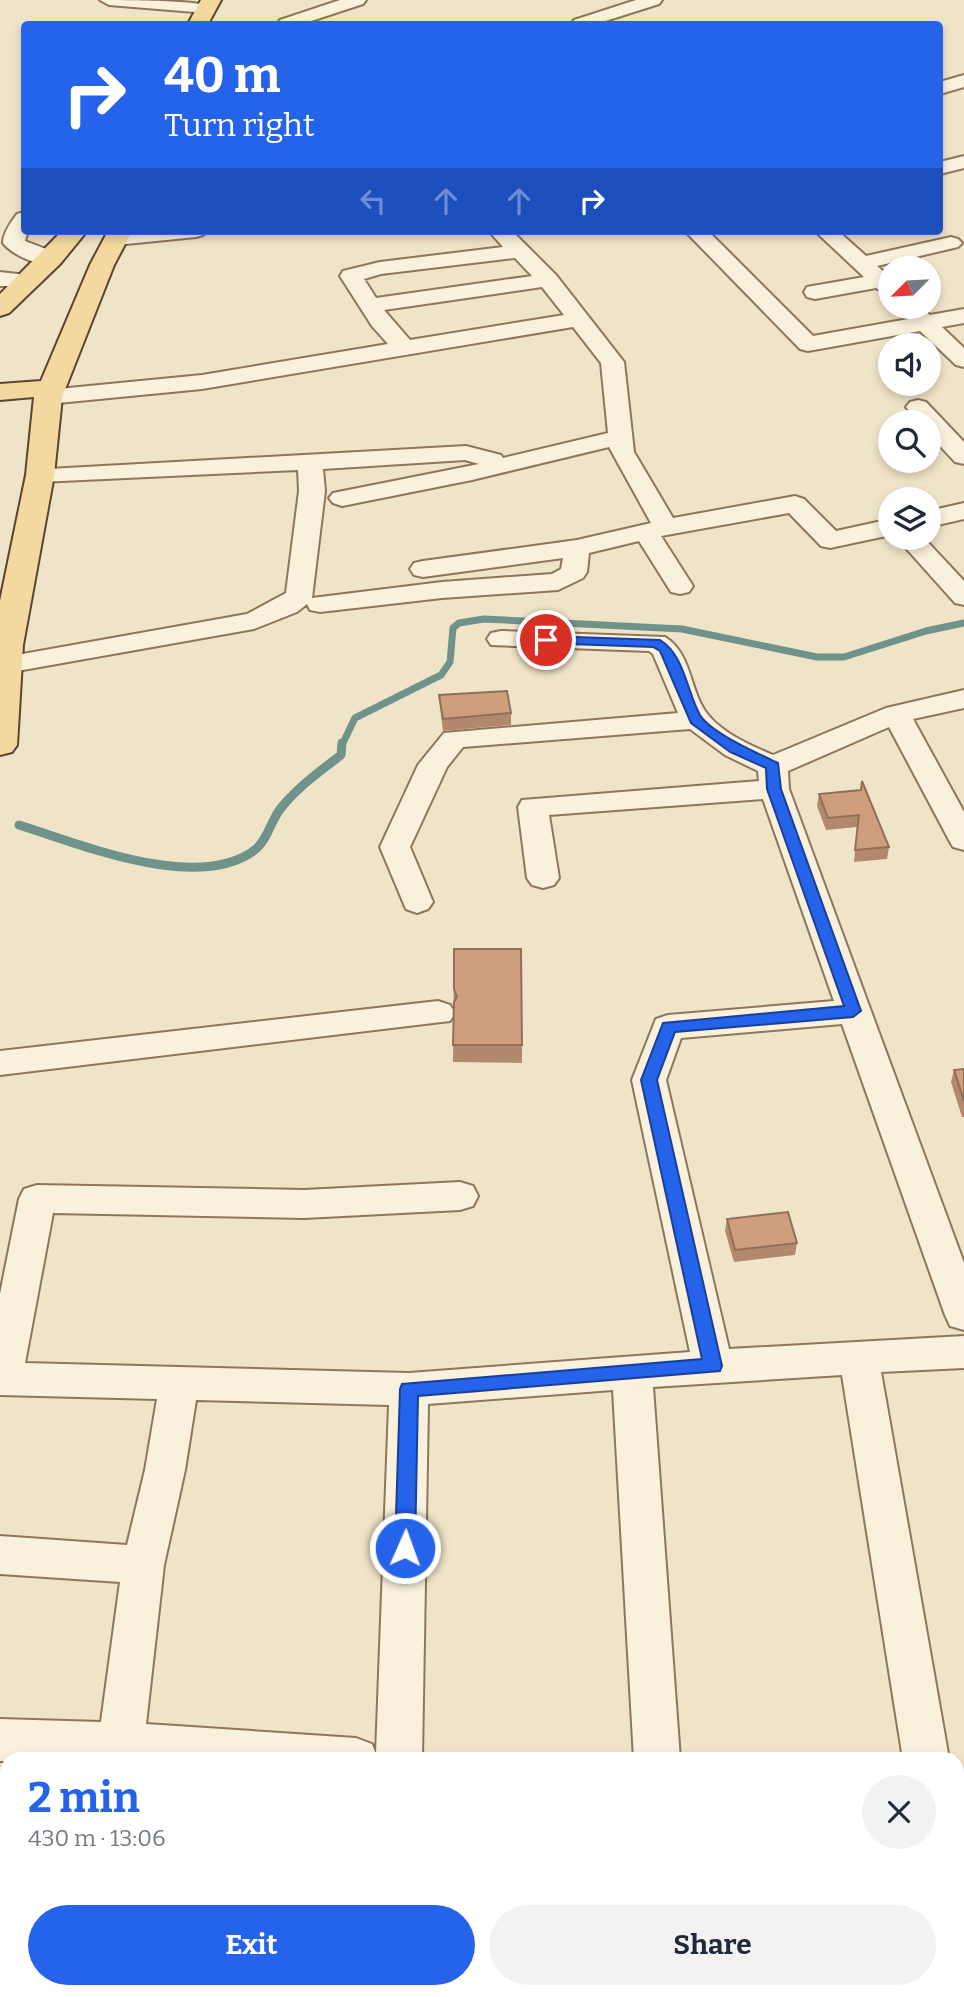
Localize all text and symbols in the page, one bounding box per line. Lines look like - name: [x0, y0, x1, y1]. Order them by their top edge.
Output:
- text: 40 m: [164, 46, 281, 105]
- icon: right: [49, 49, 140, 140]
- text: Turn right: [164, 106, 315, 144]
- icon: left: [354, 182, 392, 220]
- icon: ahead: [427, 182, 465, 220]
- icon: ahead: [500, 182, 538, 220]
- icon: right: [573, 182, 611, 220]
- north arrow: [878, 256, 942, 318]
- map controls: [878, 256, 941, 550]
- button: sound: [878, 333, 941, 396]
- button: search: [878, 410, 941, 473]
- button: layers: [878, 487, 941, 550]
- pin: [516, 610, 576, 670]
- icon: arrive: [527, 621, 565, 659]
- position arrow: [368, 1511, 442, 1585]
- text: 2 min: [28, 1773, 140, 1823]
- button: close: [862, 1775, 936, 1849]
- text: 430 m · 13:06: [28, 1824, 165, 1852]
- button: Exit: [28, 1905, 475, 1985]
- button: Share: [489, 1905, 936, 1985]

